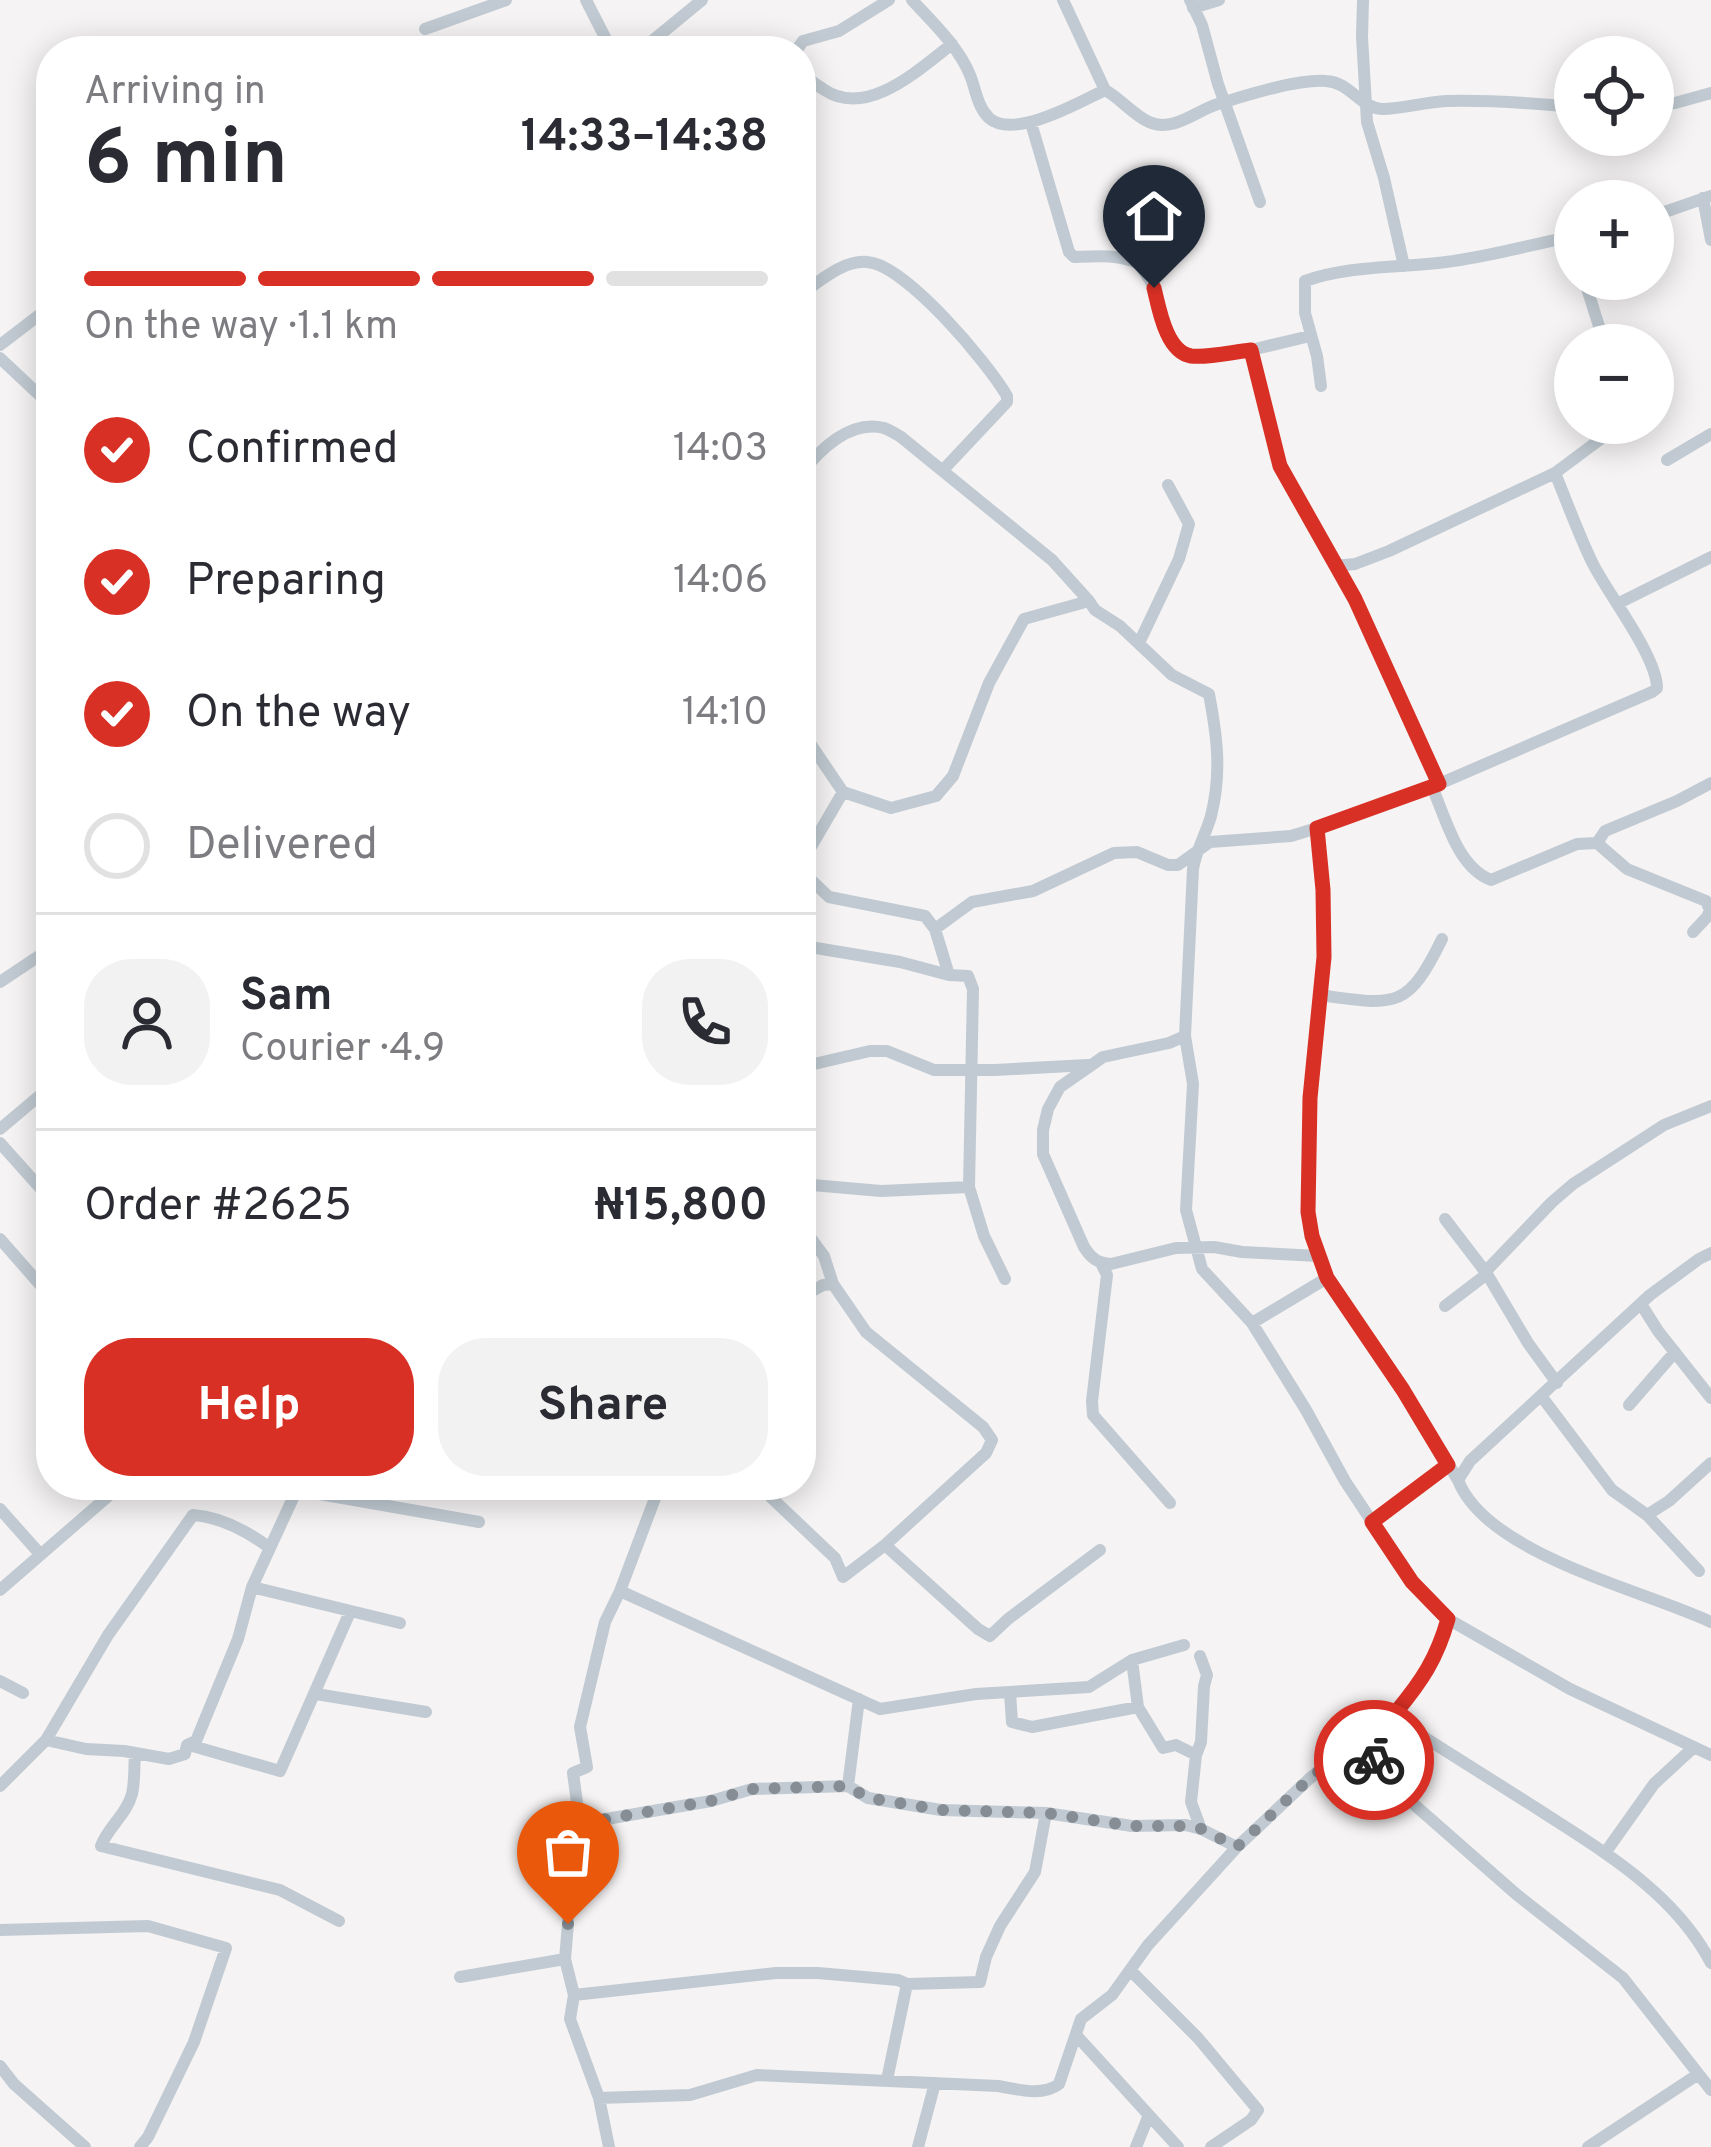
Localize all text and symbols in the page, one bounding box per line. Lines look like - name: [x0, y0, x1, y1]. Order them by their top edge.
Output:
- map controls: [1554, 36, 1674, 444]
- button: locate: [1554, 36, 1674, 156]
- text: Arriving in: [84, 69, 266, 118]
- text: 14:33–14:38: [521, 110, 768, 167]
- text: 6 min: [84, 113, 288, 212]
- pin: [1103, 165, 1205, 288]
- button: +: [1554, 180, 1674, 300]
- icon: home: [1121, 183, 1187, 249]
- text: On the way · 1.1 km: [84, 304, 398, 353]
- button: −: [1554, 324, 1674, 444]
- icon: check: [84, 417, 150, 483]
- text: Confirmed: [186, 422, 398, 479]
- text: 14:03: [673, 426, 768, 475]
- icon: check: [84, 549, 150, 615]
- text: Preparing: [186, 554, 386, 611]
- text: 14:06: [673, 558, 768, 607]
- icon: check: [84, 681, 150, 747]
- text: On the way: [186, 686, 411, 743]
- text: 14:10: [682, 690, 768, 739]
- text: Delivered: [186, 818, 378, 875]
- button: person: [84, 959, 210, 1085]
- button: phone: [642, 959, 768, 1085]
- text: Sam: [240, 969, 332, 1026]
- text: Courier · 4.9: [240, 1026, 445, 1075]
- text: Order #2625: [84, 1179, 352, 1236]
- text: ₦15,800: [594, 1179, 768, 1236]
- button: Help: [84, 1338, 414, 1476]
- button: Share: [438, 1338, 768, 1476]
- courier: [1314, 1700, 1434, 1820]
- icon: bike: [1341, 1727, 1407, 1793]
- pin: [517, 1801, 619, 1924]
- icon: bag: [535, 1819, 601, 1885]

